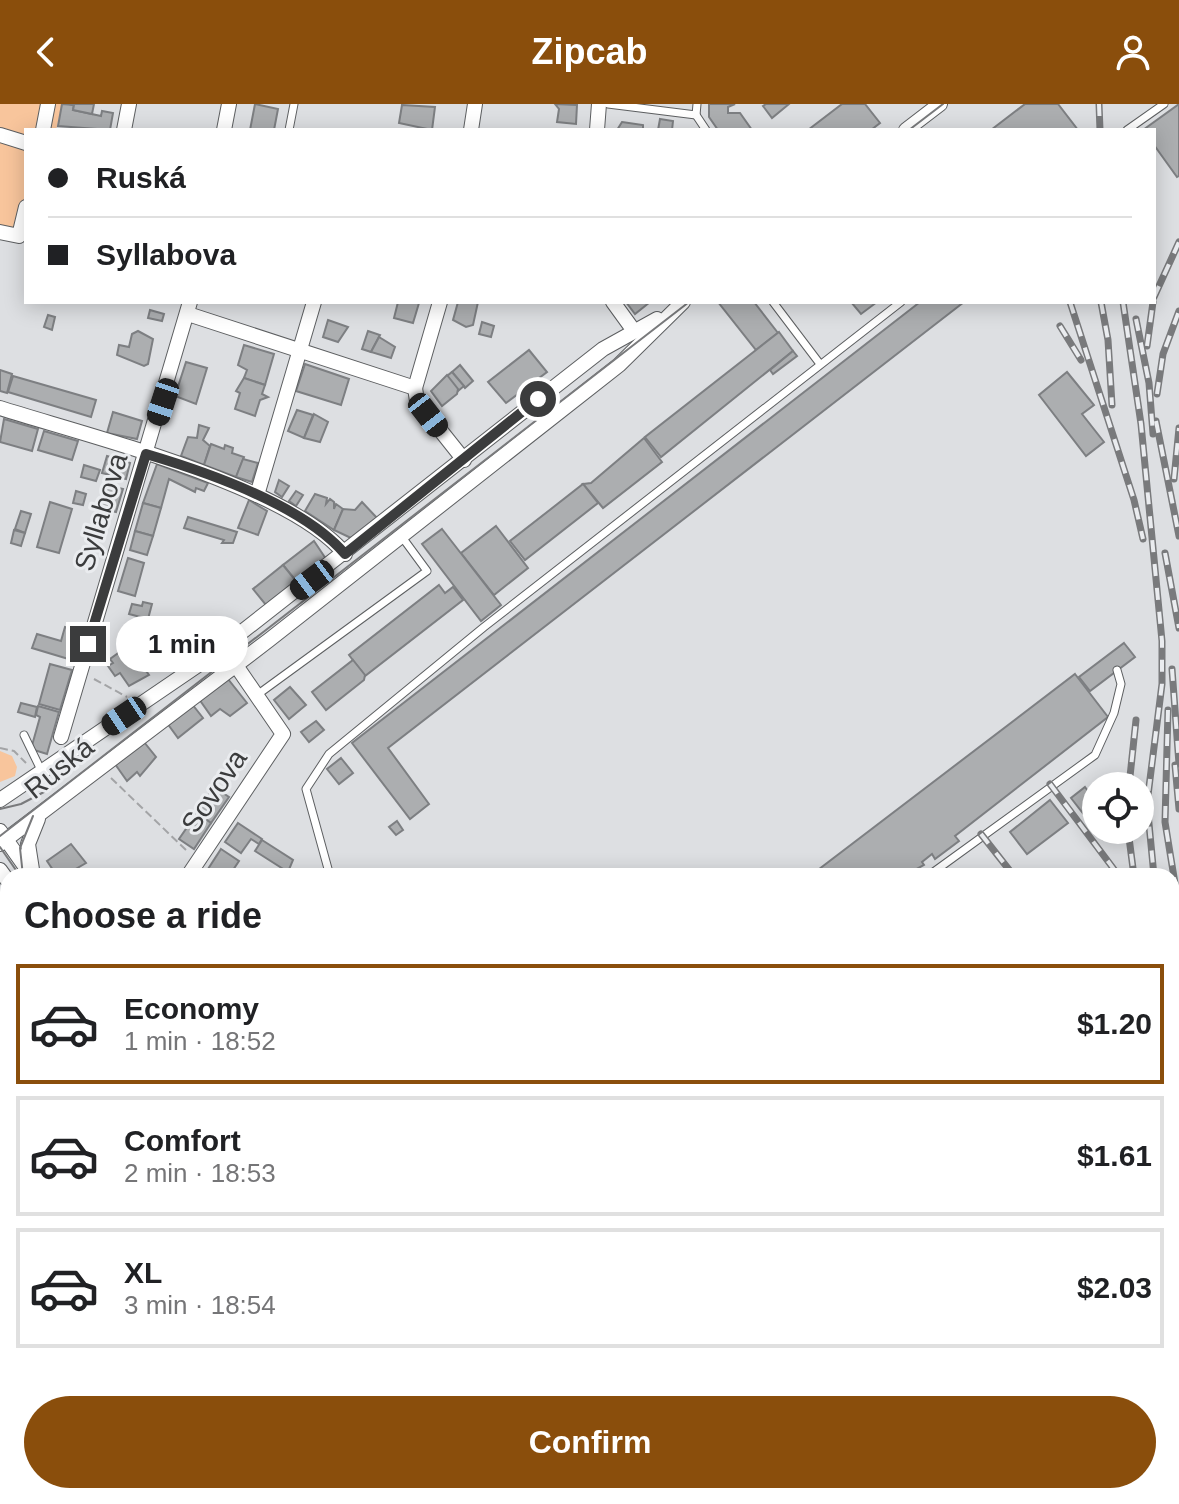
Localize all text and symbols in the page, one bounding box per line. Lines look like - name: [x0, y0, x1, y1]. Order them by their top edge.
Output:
- icon: back: [24, 30, 68, 74]
- icon: person: [1111, 30, 1155, 74]
- text: Zipcab: [531, 31, 648, 72]
- text: Ruská: [96, 161, 186, 194]
- text: Syllabova: [96, 238, 236, 271]
- car: [144, 375, 182, 429]
- route start: [520, 381, 556, 417]
- car: [404, 389, 452, 441]
- street label: Syllabova: [68, 449, 134, 575]
- car: [286, 556, 338, 604]
- callout: 1 min: [116, 616, 248, 672]
- route end: [70, 626, 106, 662]
- text: 1 min: [148, 629, 216, 659]
- car: [97, 693, 151, 739]
- street label: Ruská: [18, 731, 100, 805]
- street label: Sovova: [175, 743, 253, 838]
- map controls: [1082, 772, 1154, 844]
- button: locate: [1082, 772, 1154, 844]
- text: Choose a ride: [24, 895, 262, 936]
- icon: car: [28, 988, 100, 1060]
- text: Economy: [124, 992, 259, 1025]
- text: $1.20: [1077, 1007, 1152, 1040]
- text: 1 min · 18:52: [124, 1026, 276, 1056]
- icon: car: [28, 1120, 100, 1192]
- text: Comfort: [124, 1124, 241, 1157]
- text: $1.61: [1077, 1139, 1152, 1172]
- text: 2 min · 18:53: [124, 1158, 276, 1188]
- icon: car: [28, 1252, 100, 1324]
- text: XL: [124, 1256, 162, 1289]
- text: $2.03: [1077, 1271, 1152, 1304]
- text: 3 min · 18:54: [124, 1290, 276, 1320]
- button: Confirm: [24, 1396, 1156, 1488]

